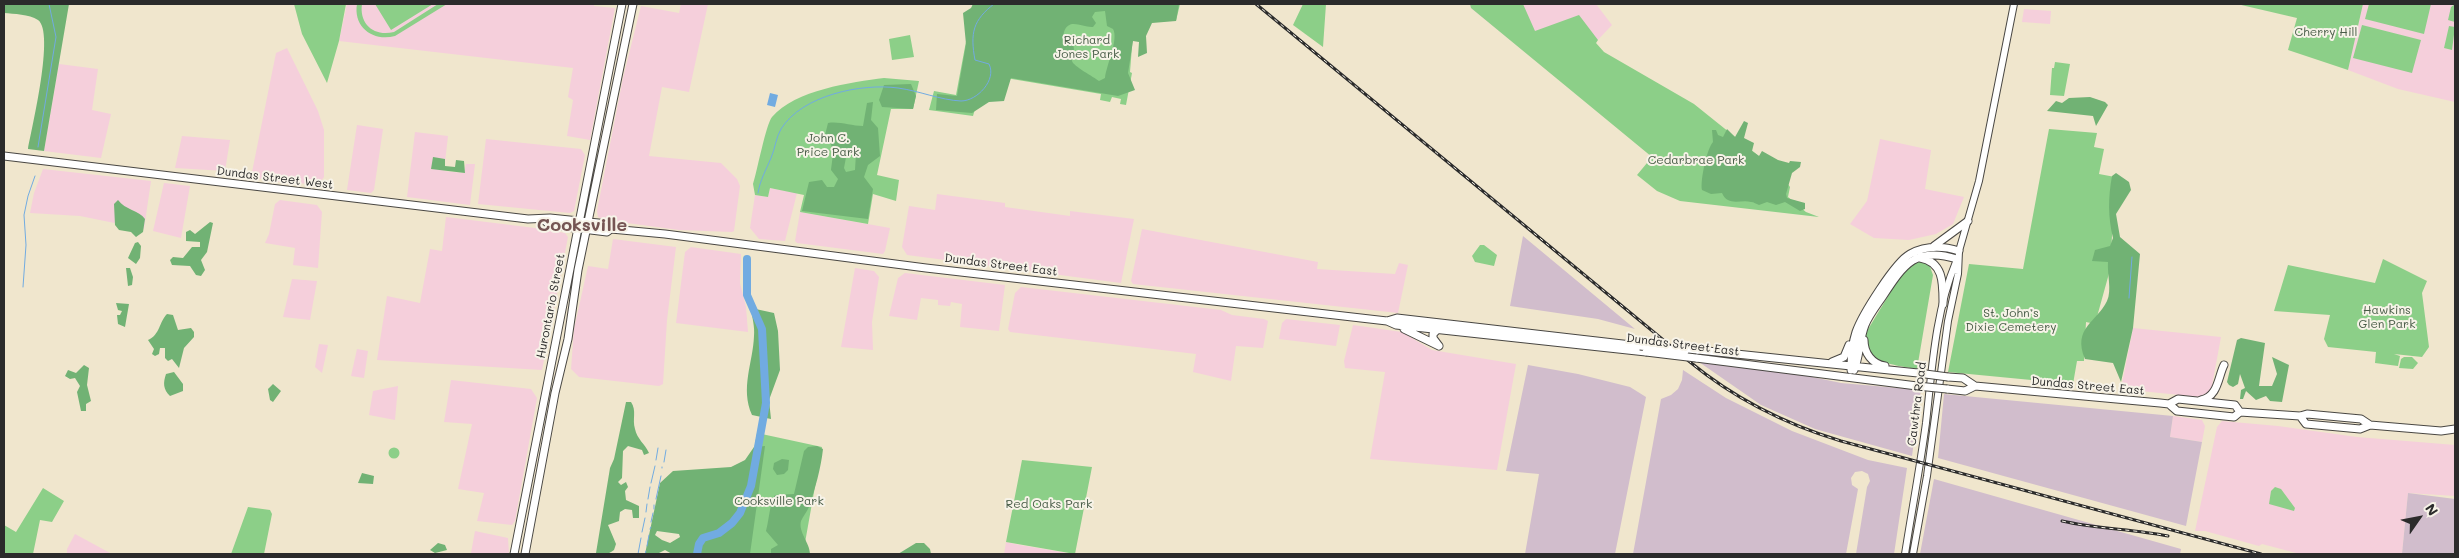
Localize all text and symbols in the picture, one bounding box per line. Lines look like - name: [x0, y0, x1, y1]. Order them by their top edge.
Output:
- park label: Cherry Hill: [2294, 25, 2358, 39]
- park label: Richard Jones Park: [1055, 33, 1119, 61]
- park label: John C. Price Park: [797, 131, 859, 159]
- park label: Cedarbrae Park: [1648, 153, 1744, 167]
- street label: Dundas Street West: [216, 164, 334, 192]
- district label: Cooksville: [537, 214, 627, 236]
- street label: Dundas Street East: [944, 251, 1058, 279]
- street label: Hurontario Street: [534, 252, 568, 360]
- park label: Hawkins Glen Park: [2358, 303, 2416, 331]
- park label: St. John’s Dixie Cemetery: [1966, 306, 2056, 334]
- street label: Dundas Street East: [1626, 331, 1740, 359]
- street label: Cawthra Road: [1905, 361, 1929, 447]
- street label: Dundas Street East: [2031, 374, 2145, 398]
- north arrow: [2394, 493, 2444, 543]
- park label: Cooksville Park: [734, 494, 824, 508]
- park label: Red Oaks Park: [1006, 497, 1092, 511]
- text: N: [2421, 500, 2443, 519]

